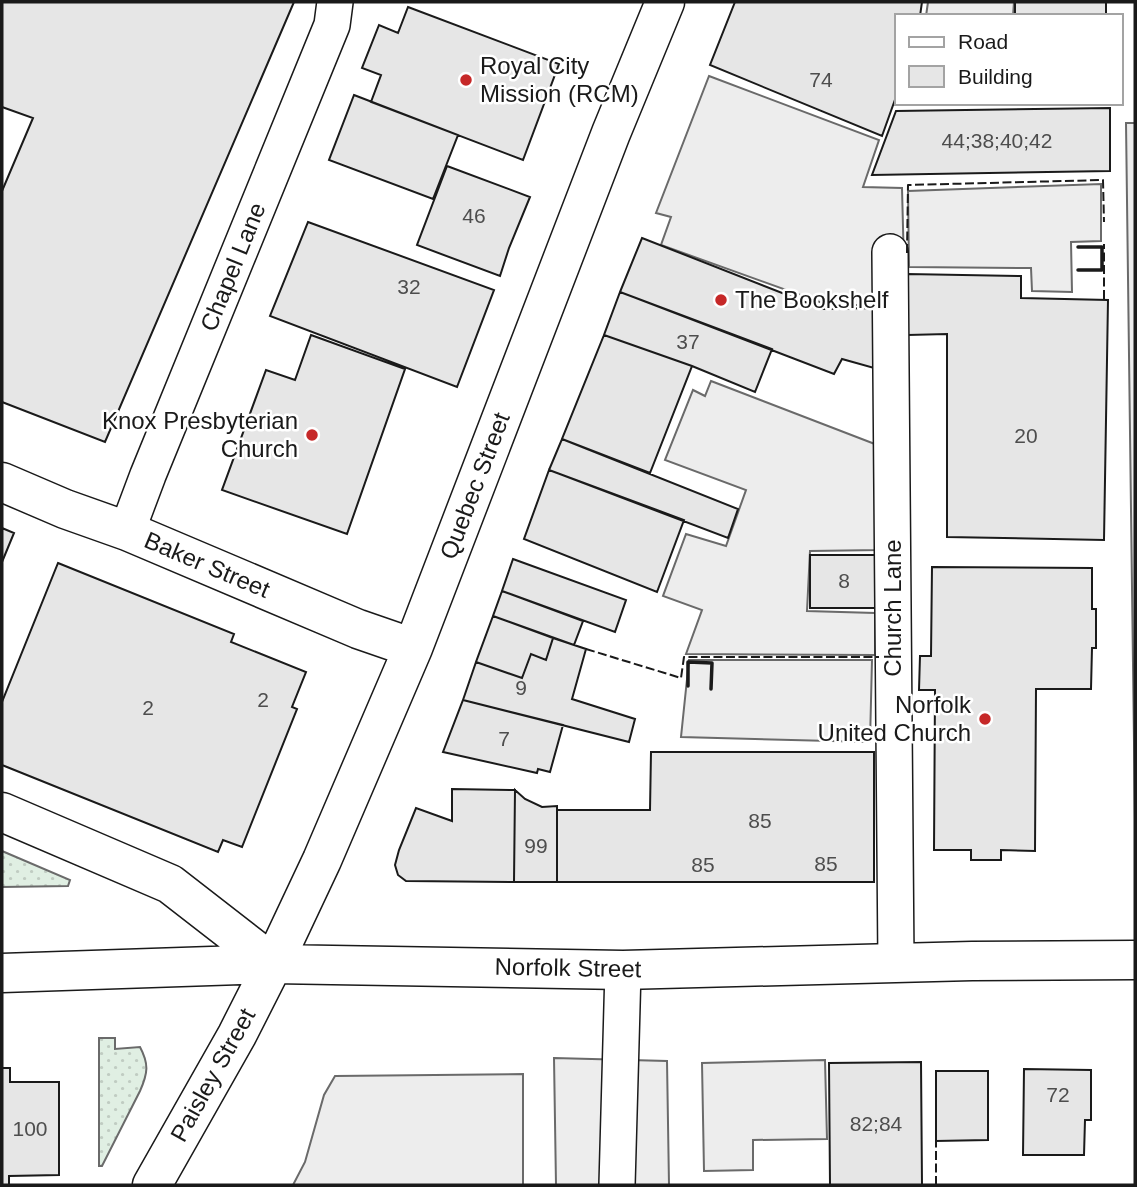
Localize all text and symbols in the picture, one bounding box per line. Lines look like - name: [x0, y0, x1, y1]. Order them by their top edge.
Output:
- legend: [895, 14, 1123, 105]
- text: Road: [958, 30, 1008, 53]
- place label: Royal City Mission (RCM): [480, 52, 639, 107]
- text: Building: [958, 65, 1033, 88]
- house number: 74: [809, 68, 833, 91]
- marker: Royal City Mission (RCM): [458, 72, 474, 88]
- house number: 44;38;40;42: [942, 129, 1052, 152]
- street label: Chapel Lane: [195, 199, 271, 335]
- house number: 46: [462, 204, 486, 227]
- house number: 32: [397, 275, 421, 298]
- place label: The Bookshelf: [735, 286, 889, 313]
- marker: The Bookshelf: [713, 292, 729, 308]
- house number: 37: [676, 330, 700, 353]
- place label: Knox Presbyterian Church: [102, 407, 298, 462]
- street label: Quebec Street: [434, 408, 515, 563]
- house number: 20: [1014, 424, 1038, 447]
- marker: Knox Presbyterian Church: [304, 427, 320, 443]
- street label: Baker Street: [141, 526, 274, 603]
- street label: Church Lane: [879, 539, 906, 677]
- house number: 8: [838, 569, 850, 592]
- house number: 9: [515, 676, 527, 699]
- house number: 2: [257, 688, 269, 711]
- place label: Norfolk United Church: [818, 691, 972, 746]
- house number: 2: [142, 696, 154, 719]
- marker: Norfolk United Church: [977, 711, 993, 727]
- house number: 7: [498, 727, 510, 750]
- house number: 85: [748, 809, 772, 832]
- house number: 99: [524, 834, 548, 857]
- house number: 85: [814, 852, 838, 875]
- house number: 85: [691, 853, 715, 876]
- street label: Norfolk Street: [494, 953, 642, 982]
- street label: Paisley Street: [165, 1003, 260, 1146]
- house number: 72: [1046, 1083, 1070, 1106]
- house number: 82;84: [850, 1112, 903, 1135]
- house number: 100: [12, 1117, 48, 1140]

